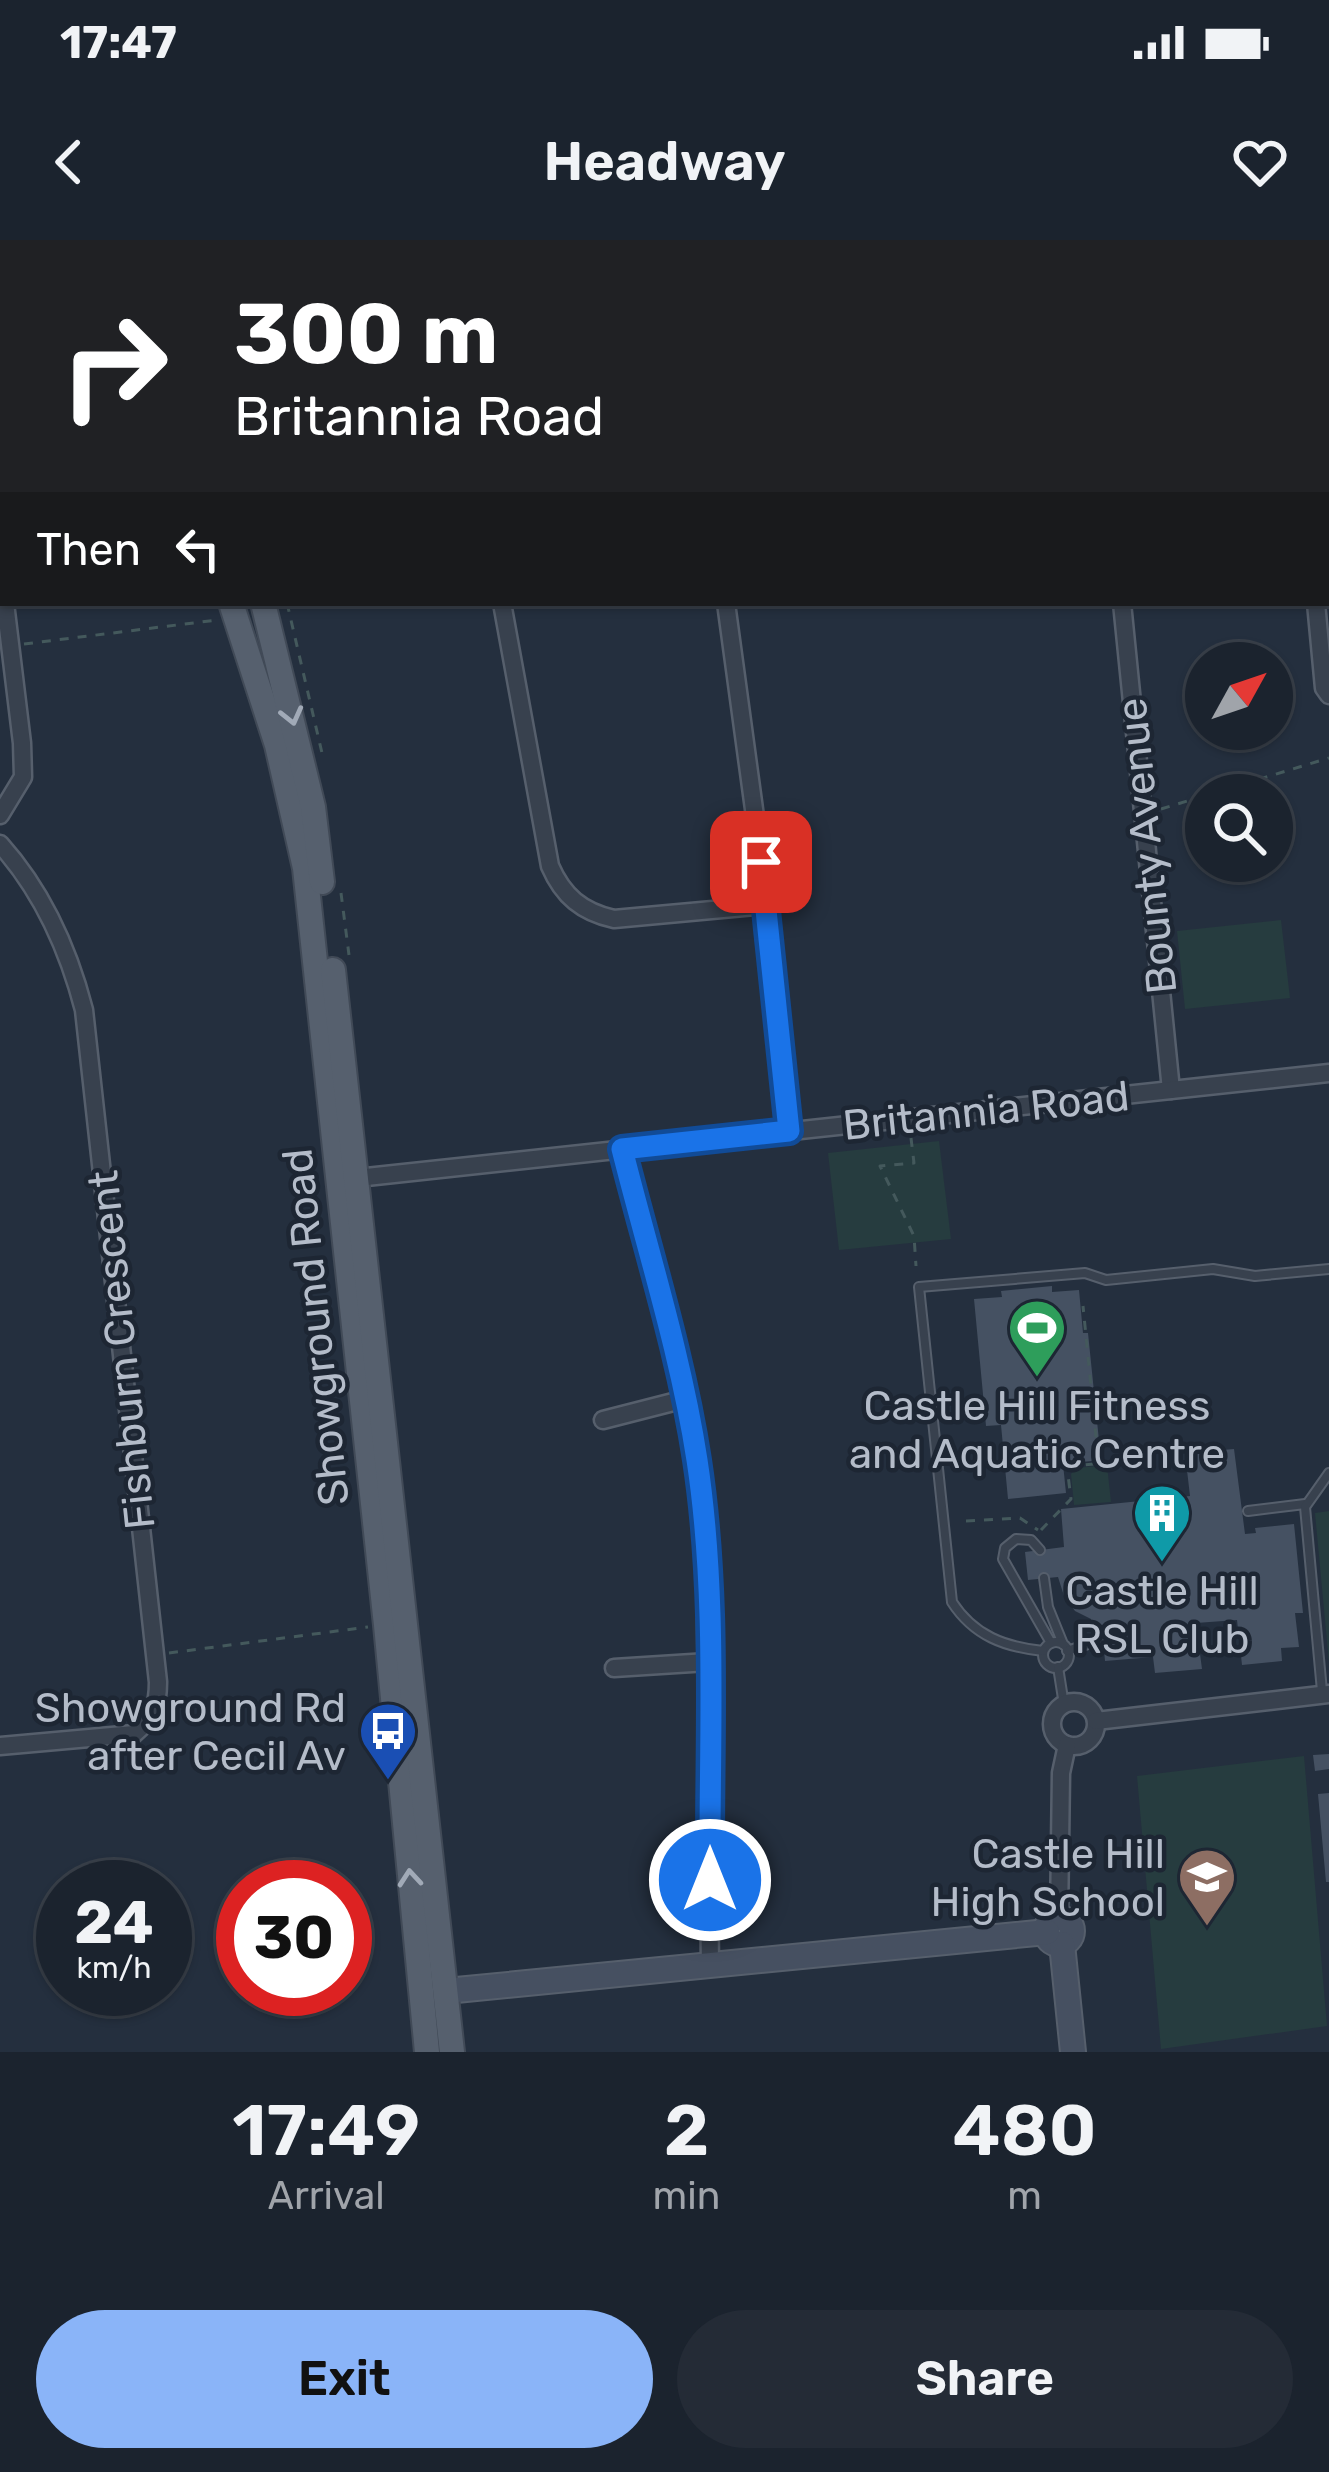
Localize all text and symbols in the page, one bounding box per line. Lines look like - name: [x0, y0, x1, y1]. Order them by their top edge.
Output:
- text: 17:47: [60, 16, 177, 69]
- icon: back: [36, 129, 102, 195]
- icon: heart: [1227, 129, 1293, 195]
- text: Headway: [543, 130, 786, 194]
- text: 300 m: [234, 284, 498, 384]
- icon: right: [36, 288, 192, 444]
- text: Britannia Road: [234, 385, 604, 449]
- icon: left: [165, 516, 231, 582]
- text: Then: [36, 523, 141, 576]
- north arrow: [1185, 642, 1293, 750]
- map controls: [1185, 642, 1293, 882]
- street label: Bounty Avenue: [1107, 695, 1187, 996]
- one-way arrow: [278, 706, 303, 726]
- button: search: [1185, 774, 1293, 882]
- pin: [710, 811, 812, 913]
- icon: arrive: [728, 829, 794, 895]
- street label: Britannia Road: [840, 1071, 1132, 1151]
- street label: Showground Road: [272, 1146, 360, 1508]
- street label: Fishburn Crescent: [78, 1168, 166, 1532]
- sports icon: Castle Hill Fitness and Aquatic Centre: [1006, 1297, 1068, 1379]
- place label: Castle Hill Fitness and Aquatic Centre: [849, 1381, 1225, 1479]
- building icon: Castle Hill RSL Club: [1131, 1482, 1193, 1564]
- place label: Castle Hill RSL Club: [1065, 1566, 1259, 1664]
- place label: Showground Rd after Cecil Av: [35, 1683, 346, 1781]
- bus stop icon: Showground Rd after Cecil Av: [357, 1700, 419, 1782]
- position arrow: [647, 1817, 773, 1943]
- place label: Castle Hill High School: [931, 1829, 1165, 1927]
- school or university icon: Castle Hill High School: [1176, 1846, 1238, 1928]
- speed limit sign: 30: [216, 1860, 372, 2016]
- one-way arrow: [397, 1868, 423, 1887]
- text: 24: [74, 1887, 154, 1958]
- text: km/h: [77, 1950, 151, 1986]
- text: 17:49: [232, 2088, 420, 2173]
- text: 2: [664, 2088, 709, 2173]
- text: 480: [953, 2088, 1097, 2173]
- text: Arrival: [268, 2173, 385, 2219]
- text: min: [653, 2173, 720, 2219]
- text: m: [1007, 2173, 1042, 2219]
- button: Exit: [36, 2310, 653, 2448]
- button: Share: [677, 2310, 1293, 2448]

